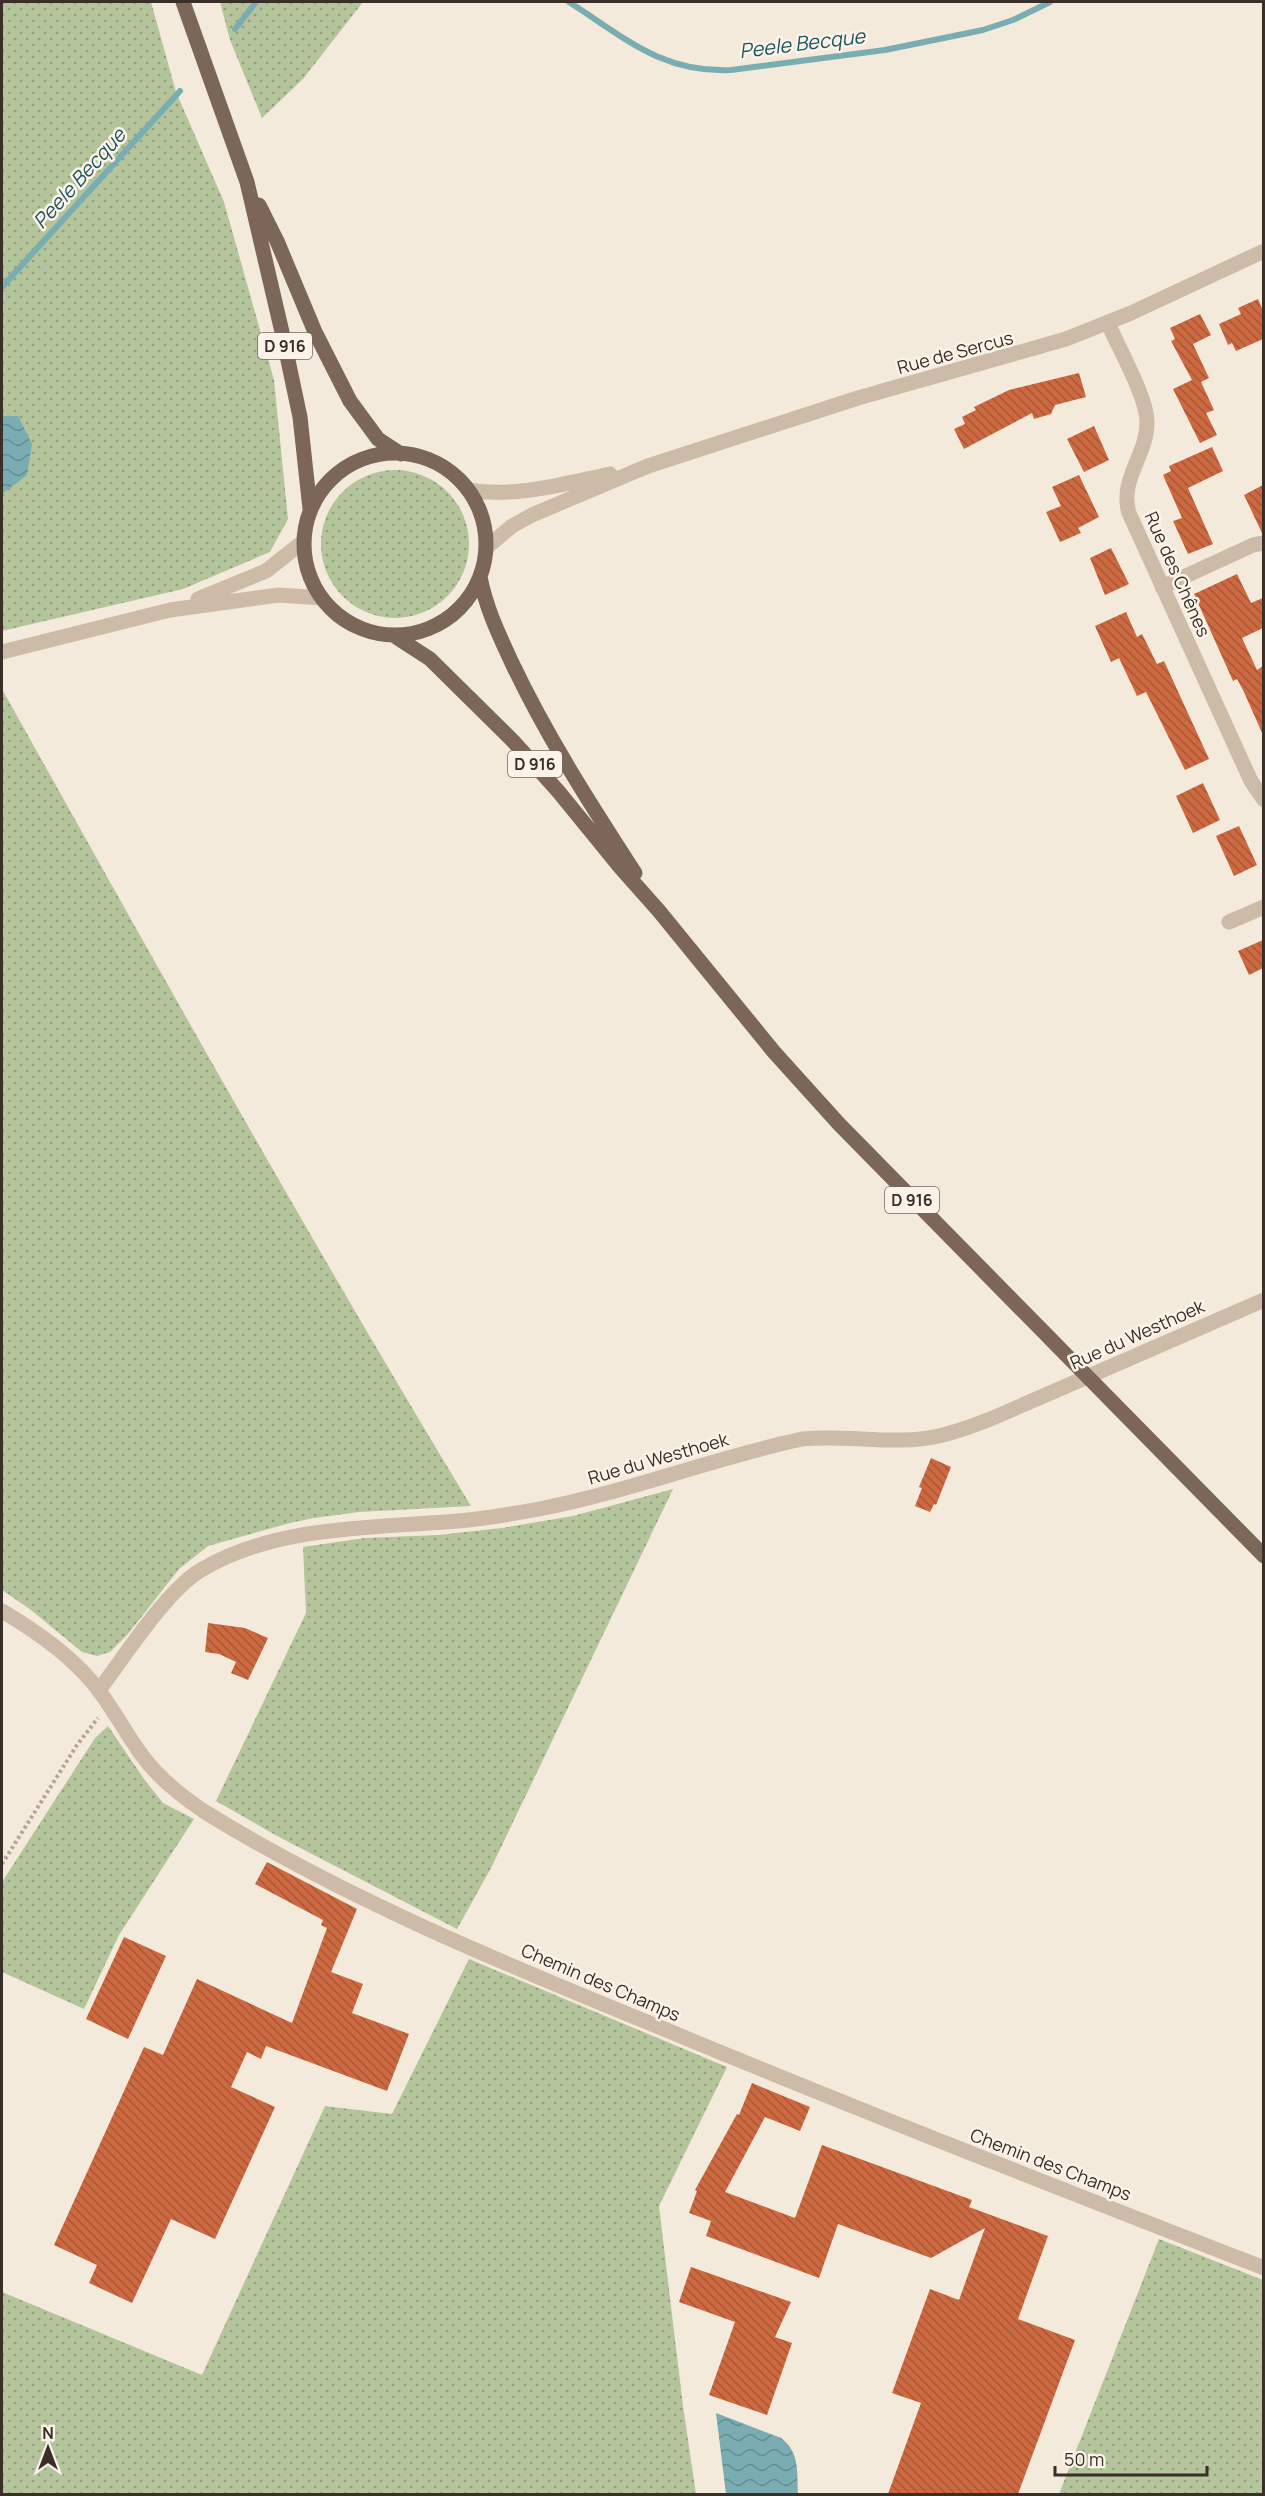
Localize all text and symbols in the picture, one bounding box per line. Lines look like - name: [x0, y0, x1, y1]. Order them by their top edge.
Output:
- water label: Peele Becque: [738, 22, 868, 64]
- water label: Peele Becque: [27, 121, 132, 234]
- street label: Rue de Sercus: [894, 325, 1016, 379]
- road number: D 916: [258, 333, 312, 359]
- street label: Rue des Chênes: [1140, 508, 1216, 640]
- road number: D 916: [508, 751, 562, 777]
- road number: D 916: [885, 1187, 939, 1213]
- street label: Rue du Westhoek: [1066, 1293, 1209, 1374]
- street label: Rue du Westhoek: [585, 1426, 732, 1489]
- street label: Chemin des Champs: [518, 1938, 684, 2026]
- street label: Chemin des Champs: [967, 2122, 1135, 2206]
- north arrow: [18, 2418, 78, 2478]
- text: N: [42, 2422, 54, 2444]
- scale bar: [1055, 2439, 1206, 2477]
- text: 50 m: [1064, 2447, 1104, 2471]

